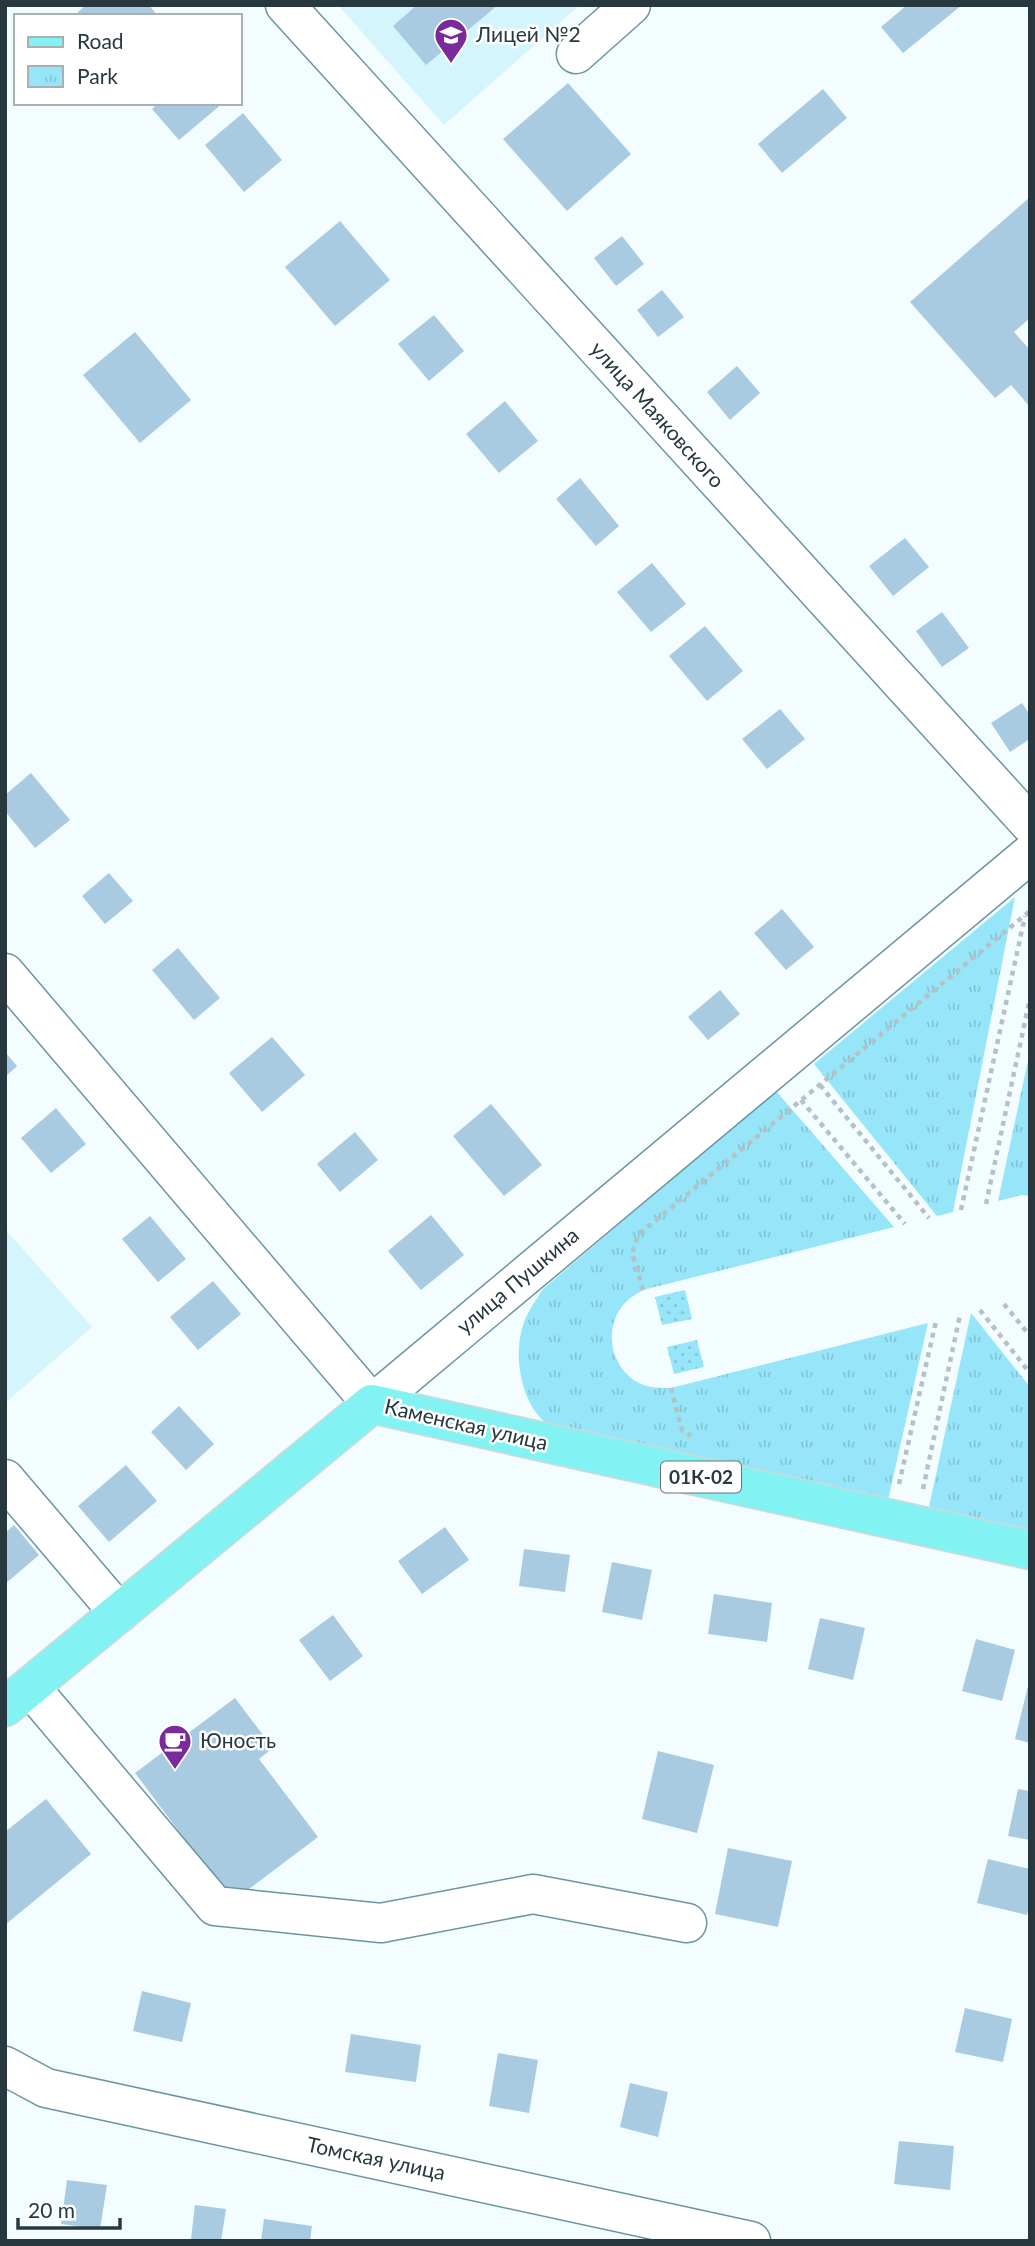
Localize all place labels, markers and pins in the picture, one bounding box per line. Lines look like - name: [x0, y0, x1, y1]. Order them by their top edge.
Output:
- school or university icon: Лицей №2: [432, 16, 470, 65]
- place label: Лицей №2: [475, 21, 581, 46]
- cafe icon: Юность: [156, 1722, 194, 1771]
- place label: Юность: [200, 1727, 276, 1752]

